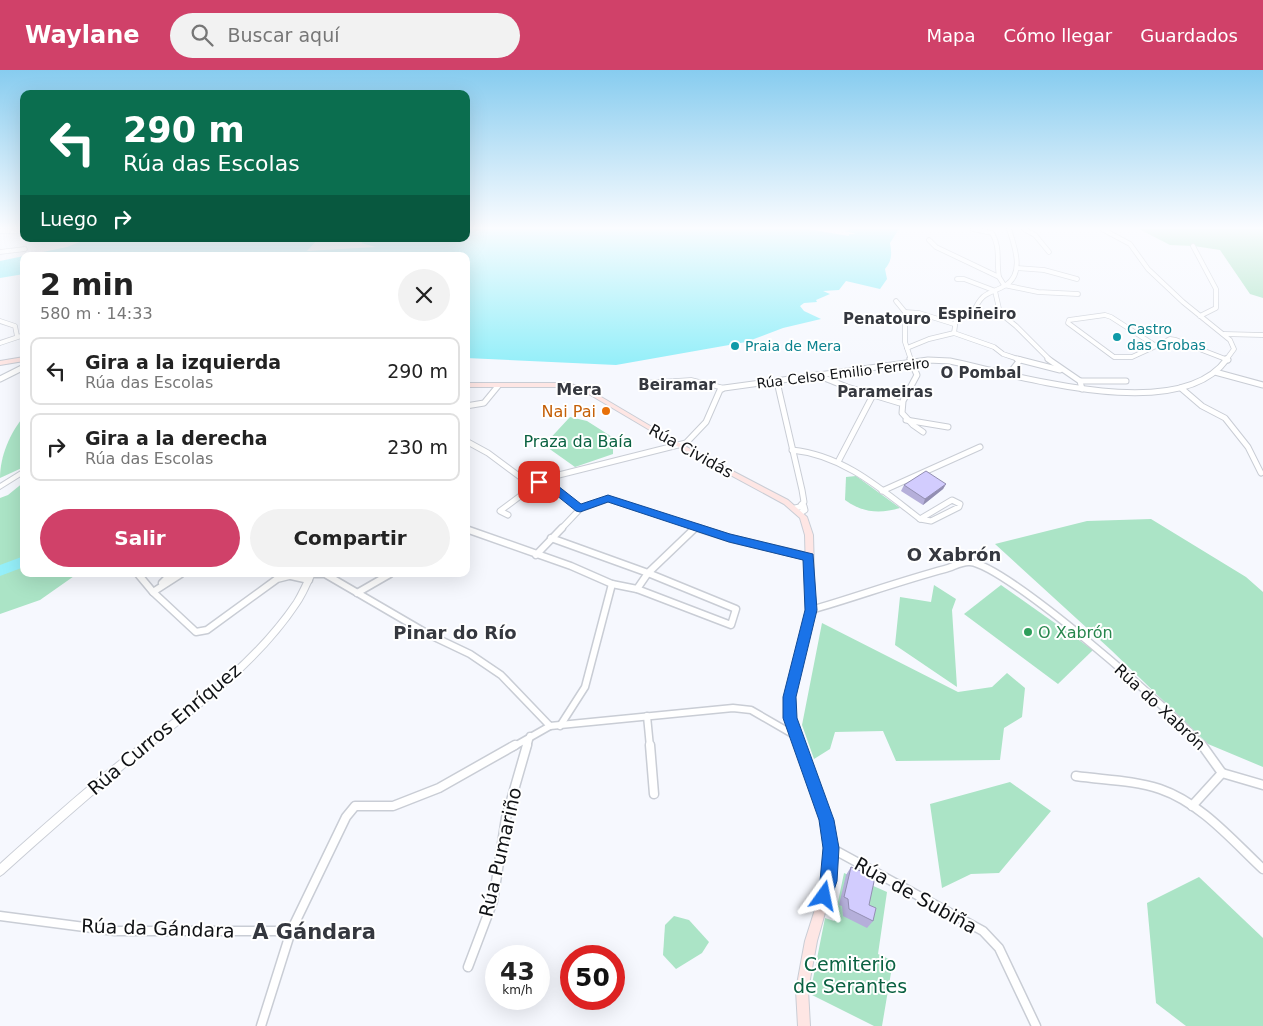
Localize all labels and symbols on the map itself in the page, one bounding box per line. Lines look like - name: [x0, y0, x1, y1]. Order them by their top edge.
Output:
- district label: Espiñeiro: [938, 305, 1016, 323]
- district label: Penatouro: [843, 310, 931, 328]
- place label: Castro das Grobas: [1127, 321, 1206, 353]
- marker: Castro das Grobas: [1111, 331, 1123, 343]
- place label: Praia de Mera: [745, 338, 841, 354]
- marker: Praia de Mera: [729, 340, 741, 352]
- street label: Rúa Celso Emilio Ferreiro: [756, 354, 930, 392]
- district label: O Pombal: [941, 364, 1021, 382]
- district label: Beiramar: [638, 376, 716, 394]
- district label: Mera: [556, 380, 602, 399]
- district label: Parameiras: [837, 383, 933, 401]
- place label: Nai Pai: [542, 402, 596, 421]
- marker: Nai Pai: [600, 405, 612, 417]
- street label: Rúa Cividás: [646, 420, 736, 482]
- park label: Praza da Baía: [523, 432, 633, 451]
- pin: [518, 461, 560, 503]
- district label: O Xabrón: [907, 544, 1001, 565]
- district label: Pinar do Río: [393, 622, 517, 643]
- place label: O Xabrón: [1038, 623, 1113, 642]
- marker: O Xabrón: [1022, 626, 1034, 638]
- street label: Rúa Curros Enríquez: [83, 659, 245, 799]
- street label: Rúa do Xabrón: [1111, 660, 1209, 754]
- street label: Rúa Pumariño: [474, 785, 526, 919]
- street label: Rúa de Subiña: [851, 852, 981, 938]
- position arrow: [797, 869, 849, 921]
- street label: Rúa da Gándara: [81, 914, 235, 942]
- district label: A Gándara: [252, 920, 376, 944]
- speed limit sign: 50: [560, 945, 625, 1010]
- park label: Cemiterio de Serantes: [793, 953, 907, 997]

